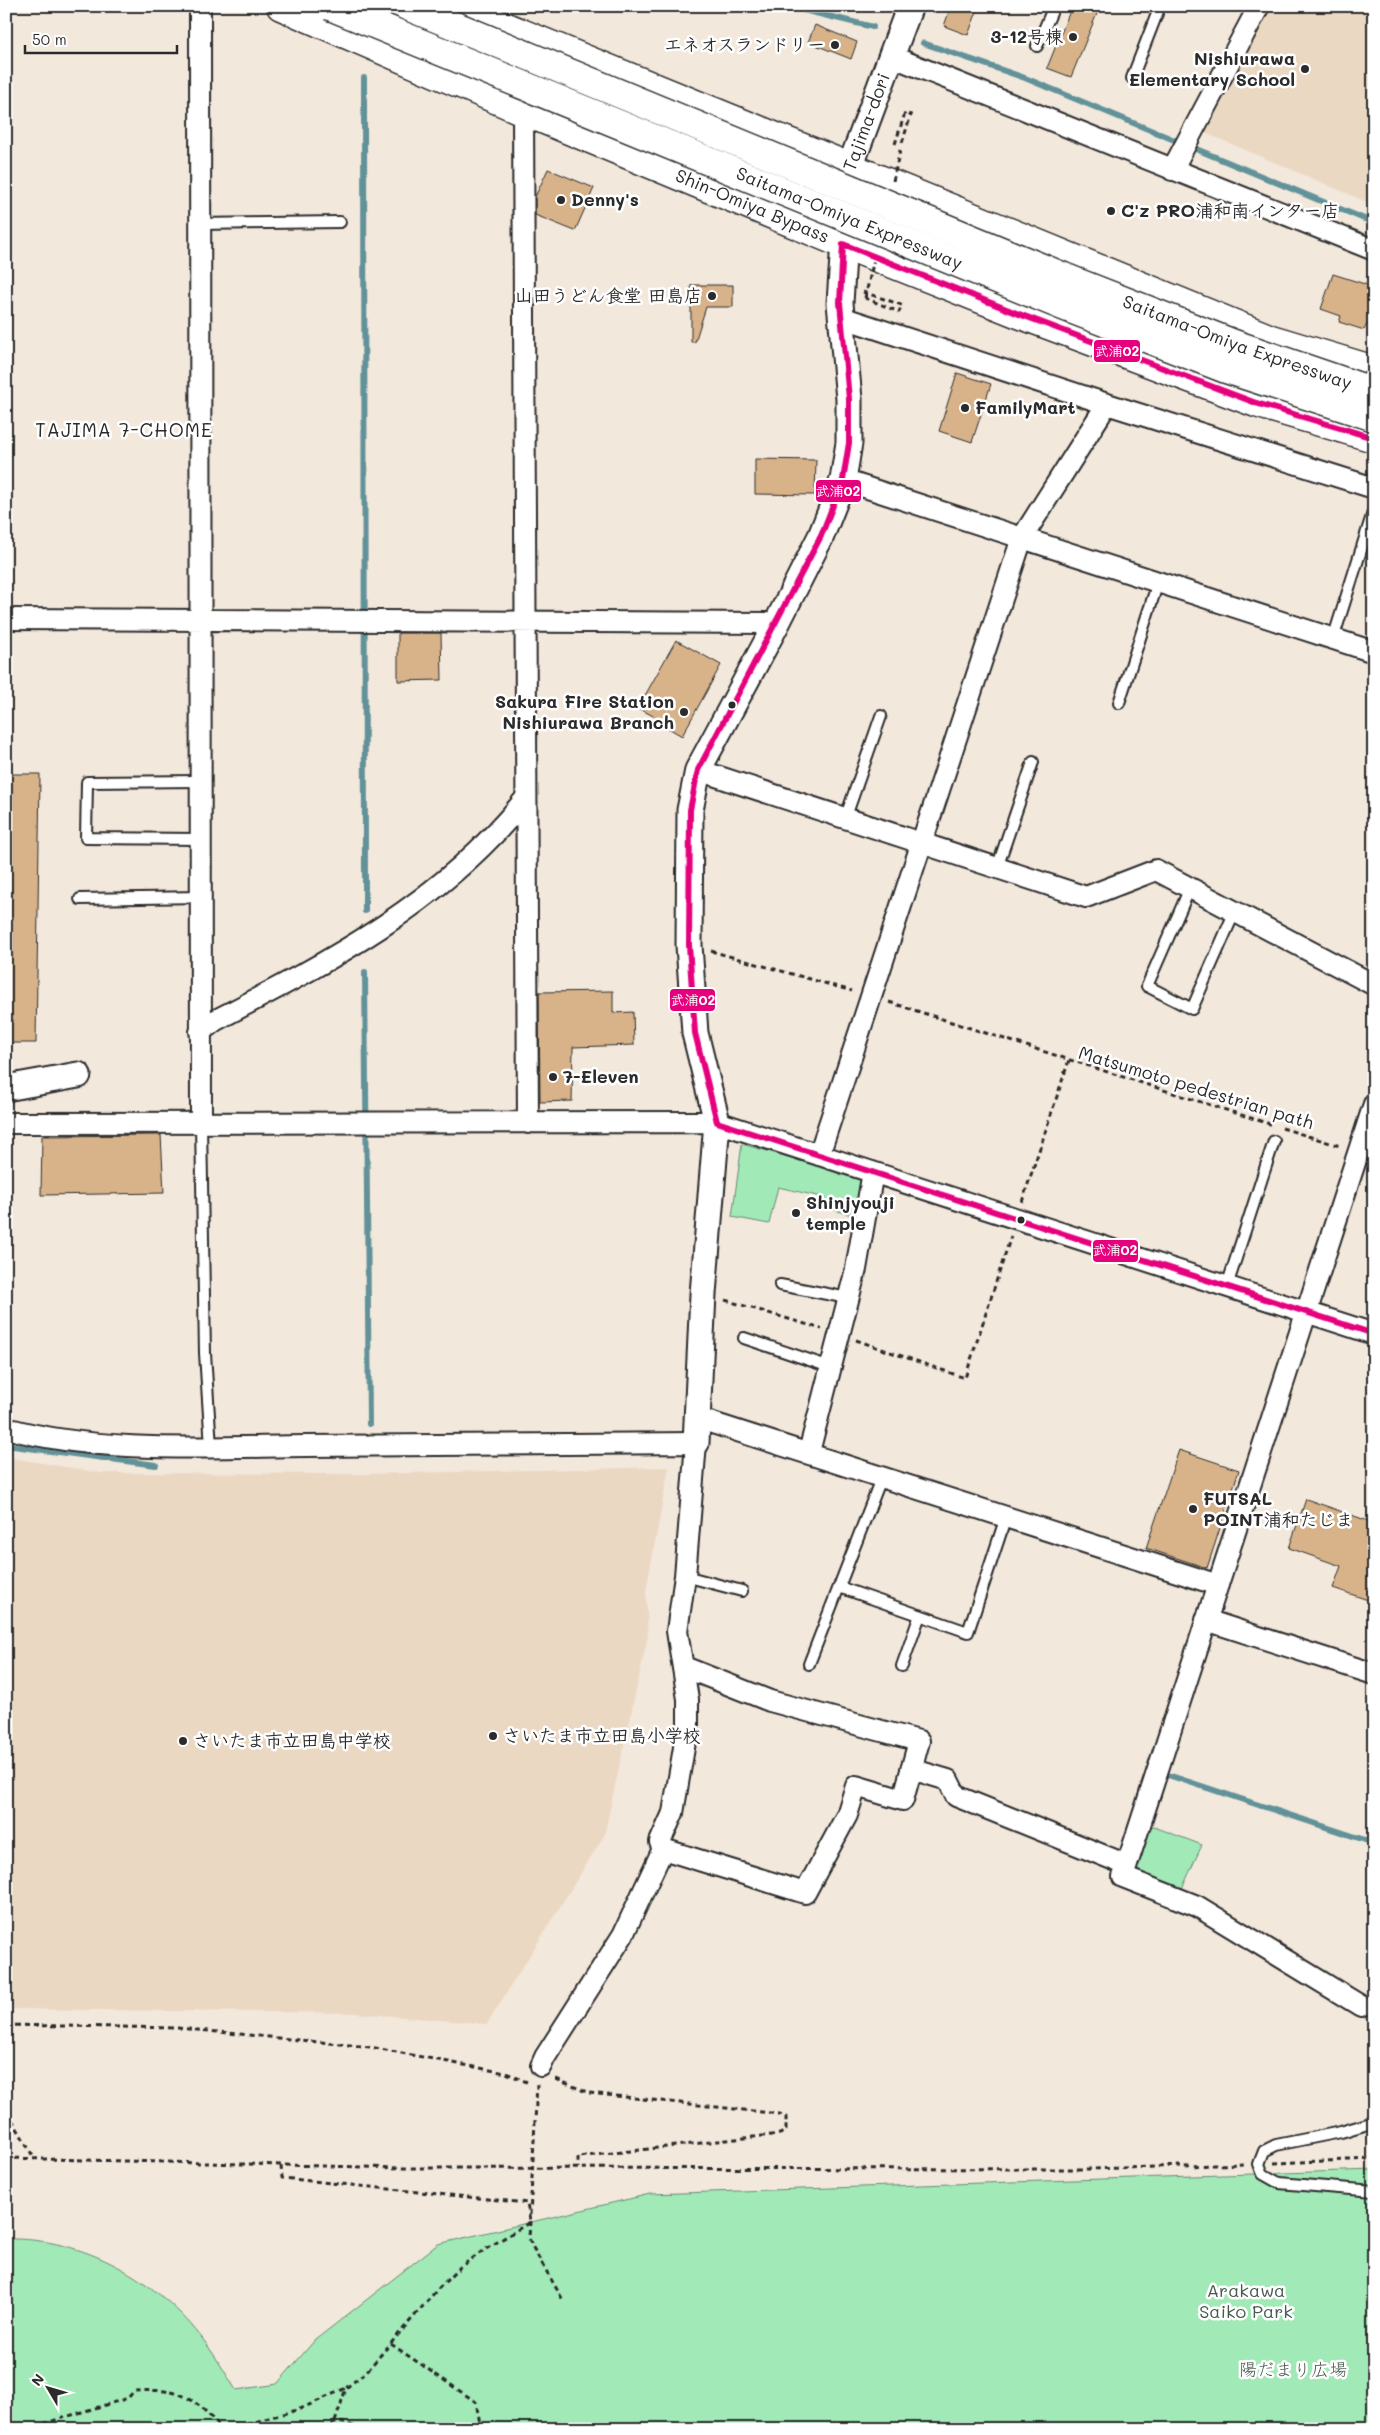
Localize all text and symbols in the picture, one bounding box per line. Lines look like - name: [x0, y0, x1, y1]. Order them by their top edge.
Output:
- scale bar: [25, 22, 178, 54]
- place label: 3-12号棟: [991, 24, 1063, 48]
- text: 50 m: [32, 29, 67, 49]
- marker: 3-12号棟: [1067, 31, 1079, 43]
- place label: エネオスランドリー: [664, 32, 825, 56]
- marker: エネオスランドリー: [829, 39, 841, 51]
- place label: Nishiurawa Elementary School: [1129, 46, 1295, 91]
- marker: Nishiurawa Elementary School: [1299, 63, 1311, 75]
- street label: Tajima-dori: [837, 69, 895, 174]
- street label: Saitama-Omiya Expressway: [733, 161, 966, 275]
- street label: Shin-Omiya Bypass: [672, 163, 833, 248]
- place label: Denny's: [571, 187, 639, 211]
- marker: Denny's: [555, 194, 567, 206]
- place label: C'z PRO浦和南インター店: [1121, 198, 1339, 222]
- marker: C'z PRO浦和南インター店: [1105, 205, 1117, 217]
- place label: 山田うどん食堂 田島店: [515, 283, 702, 307]
- street label: Saitama-Omiya Expressway: [1119, 289, 1355, 395]
- marker: 山田うどん食堂 田島店: [706, 290, 718, 302]
- line badge: 武浦02: [1093, 339, 1141, 363]
- text: 武浦02: [1095, 341, 1140, 360]
- place label: FamilyMart: [975, 395, 1076, 419]
- marker: FamilyMart: [959, 402, 971, 414]
- district label: TAJIMA 7-CHOME: [35, 417, 213, 442]
- line badge: 武浦02: [815, 479, 862, 503]
- text: 武浦02: [816, 481, 861, 500]
- place label: Sakura Fire Station Nishiurawa Branch: [495, 689, 674, 734]
- unlabelled marker: [727, 700, 737, 710]
- marker: Sakura Fire Station Nishiurawa Branch: [678, 706, 690, 718]
- line badge: 武浦02: [669, 988, 716, 1012]
- text: 武浦02: [671, 990, 716, 1009]
- street label: Matsumoto pedestrian path: [1076, 1040, 1317, 1134]
- place label: 7-Eleven: [563, 1064, 639, 1088]
- marker: 7-Eleven: [547, 1071, 559, 1083]
- place label: Shinjyouji temple: [806, 1190, 895, 1235]
- marker: Shinjyouji temple: [790, 1207, 802, 1219]
- unlabelled marker: [1016, 1215, 1026, 1225]
- line badge: 武浦02: [1092, 1239, 1139, 1263]
- text: 武浦02: [1093, 1240, 1138, 1259]
- place label: FUTSAL POINT浦和たじま: [1203, 1486, 1353, 1531]
- marker: FUTSAL POINT浦和たじま: [1187, 1503, 1199, 1515]
- place label: さいたま市立田島小学校: [503, 1723, 701, 1747]
- place label: さいたま市立田島中学校: [193, 1728, 391, 1752]
- marker: さいたま市立田島小学校: [487, 1730, 499, 1742]
- marker: さいたま市立田島中学校: [177, 1735, 189, 1747]
- park label: Arakawa Saiko Park: [1199, 2278, 1293, 2323]
- park label: 陽だまり広場: [1239, 2357, 1347, 2381]
- north arrow: [22, 2362, 72, 2412]
- text: N: [27, 2370, 48, 2390]

